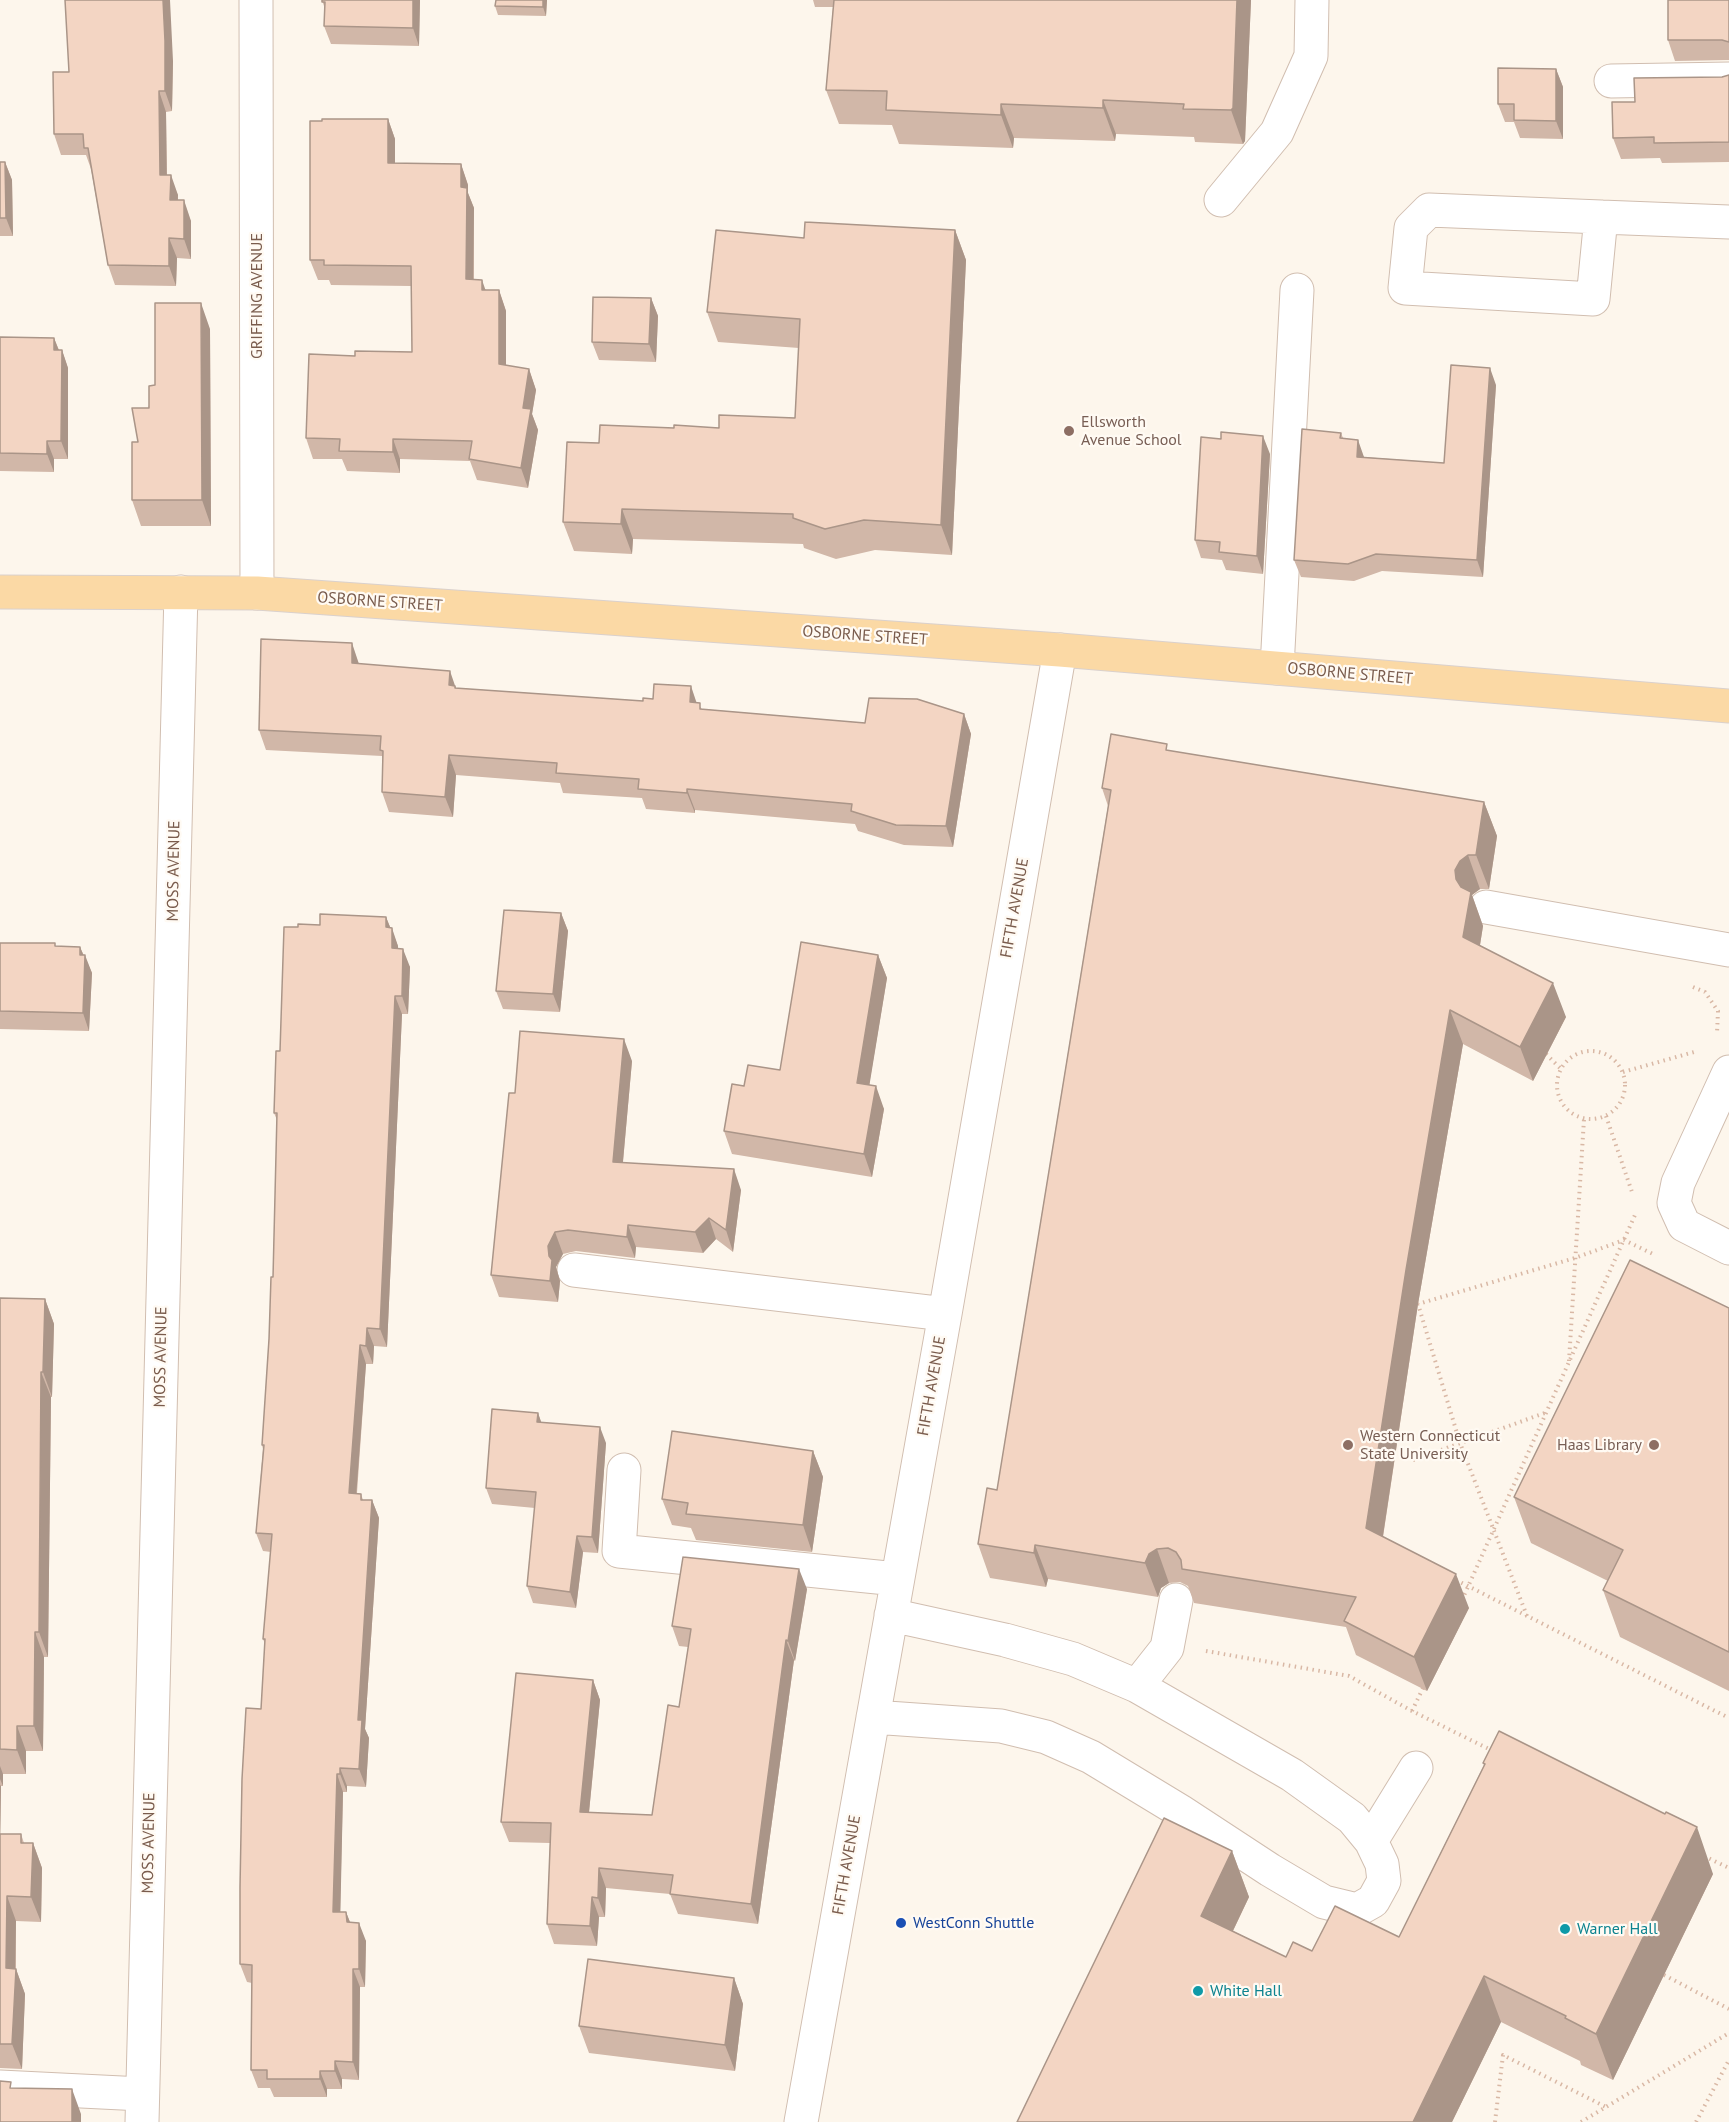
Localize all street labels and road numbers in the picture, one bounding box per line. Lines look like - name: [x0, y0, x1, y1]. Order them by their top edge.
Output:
- street label: GRIFFING AVENUE: [247, 233, 267, 359]
- street label: OSBORNE STREET: [317, 588, 443, 616]
- street label: OSBORNE STREET: [802, 622, 928, 650]
- street label: OSBORNE STREET: [1287, 659, 1413, 689]
- street label: MOSS AVENUE: [164, 820, 184, 922]
- street label: FIFTH AVENUE: [997, 857, 1033, 959]
- street label: MOSS AVENUE: [151, 1306, 171, 1408]
- street label: FIFTH AVENUE: [914, 1335, 950, 1437]
- street label: MOSS AVENUE: [139, 1792, 159, 1894]
- street label: FIFTH AVENUE: [829, 1814, 865, 1916]

